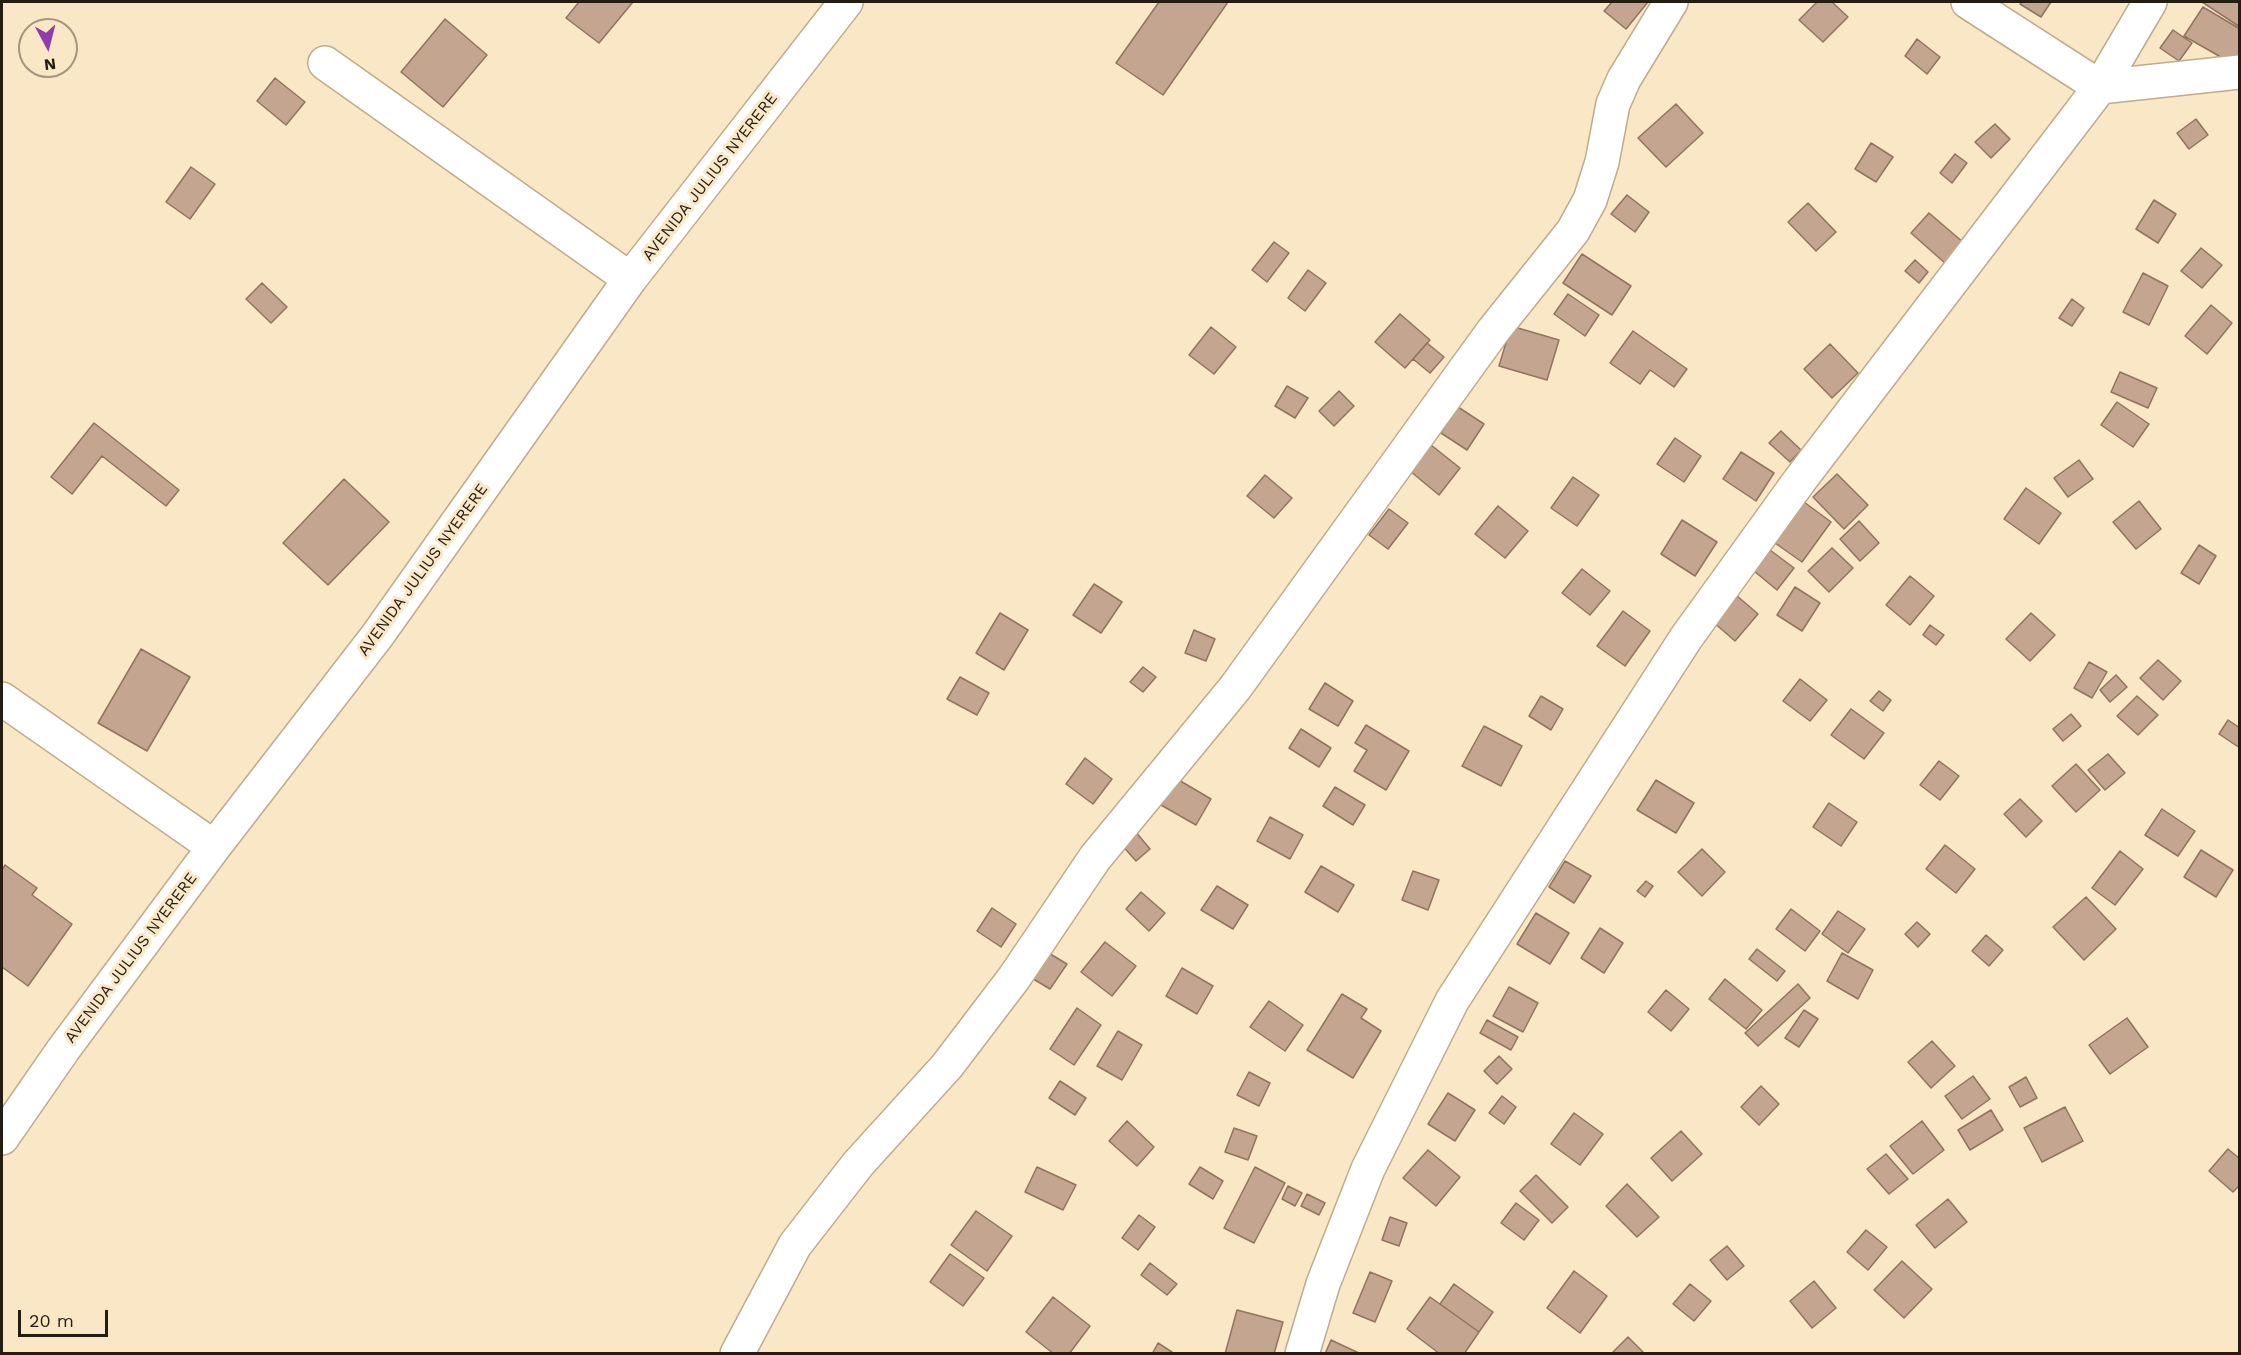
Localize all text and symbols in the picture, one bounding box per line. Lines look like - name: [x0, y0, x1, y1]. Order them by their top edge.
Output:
- north arrow: [18, 18, 78, 78]
- text: N: [43, 54, 57, 75]
- street label: AVENIDA JULIUS NYERERE: [638, 89, 782, 265]
- street label: AVENIDA JULIUS NYERERE: [354, 480, 492, 660]
- street label: AVENIDA JULIUS NYERERE: [61, 869, 201, 1047]
- scale bar: [21, 1298, 111, 1336]
- text: 20 m: [29, 1310, 74, 1331]

